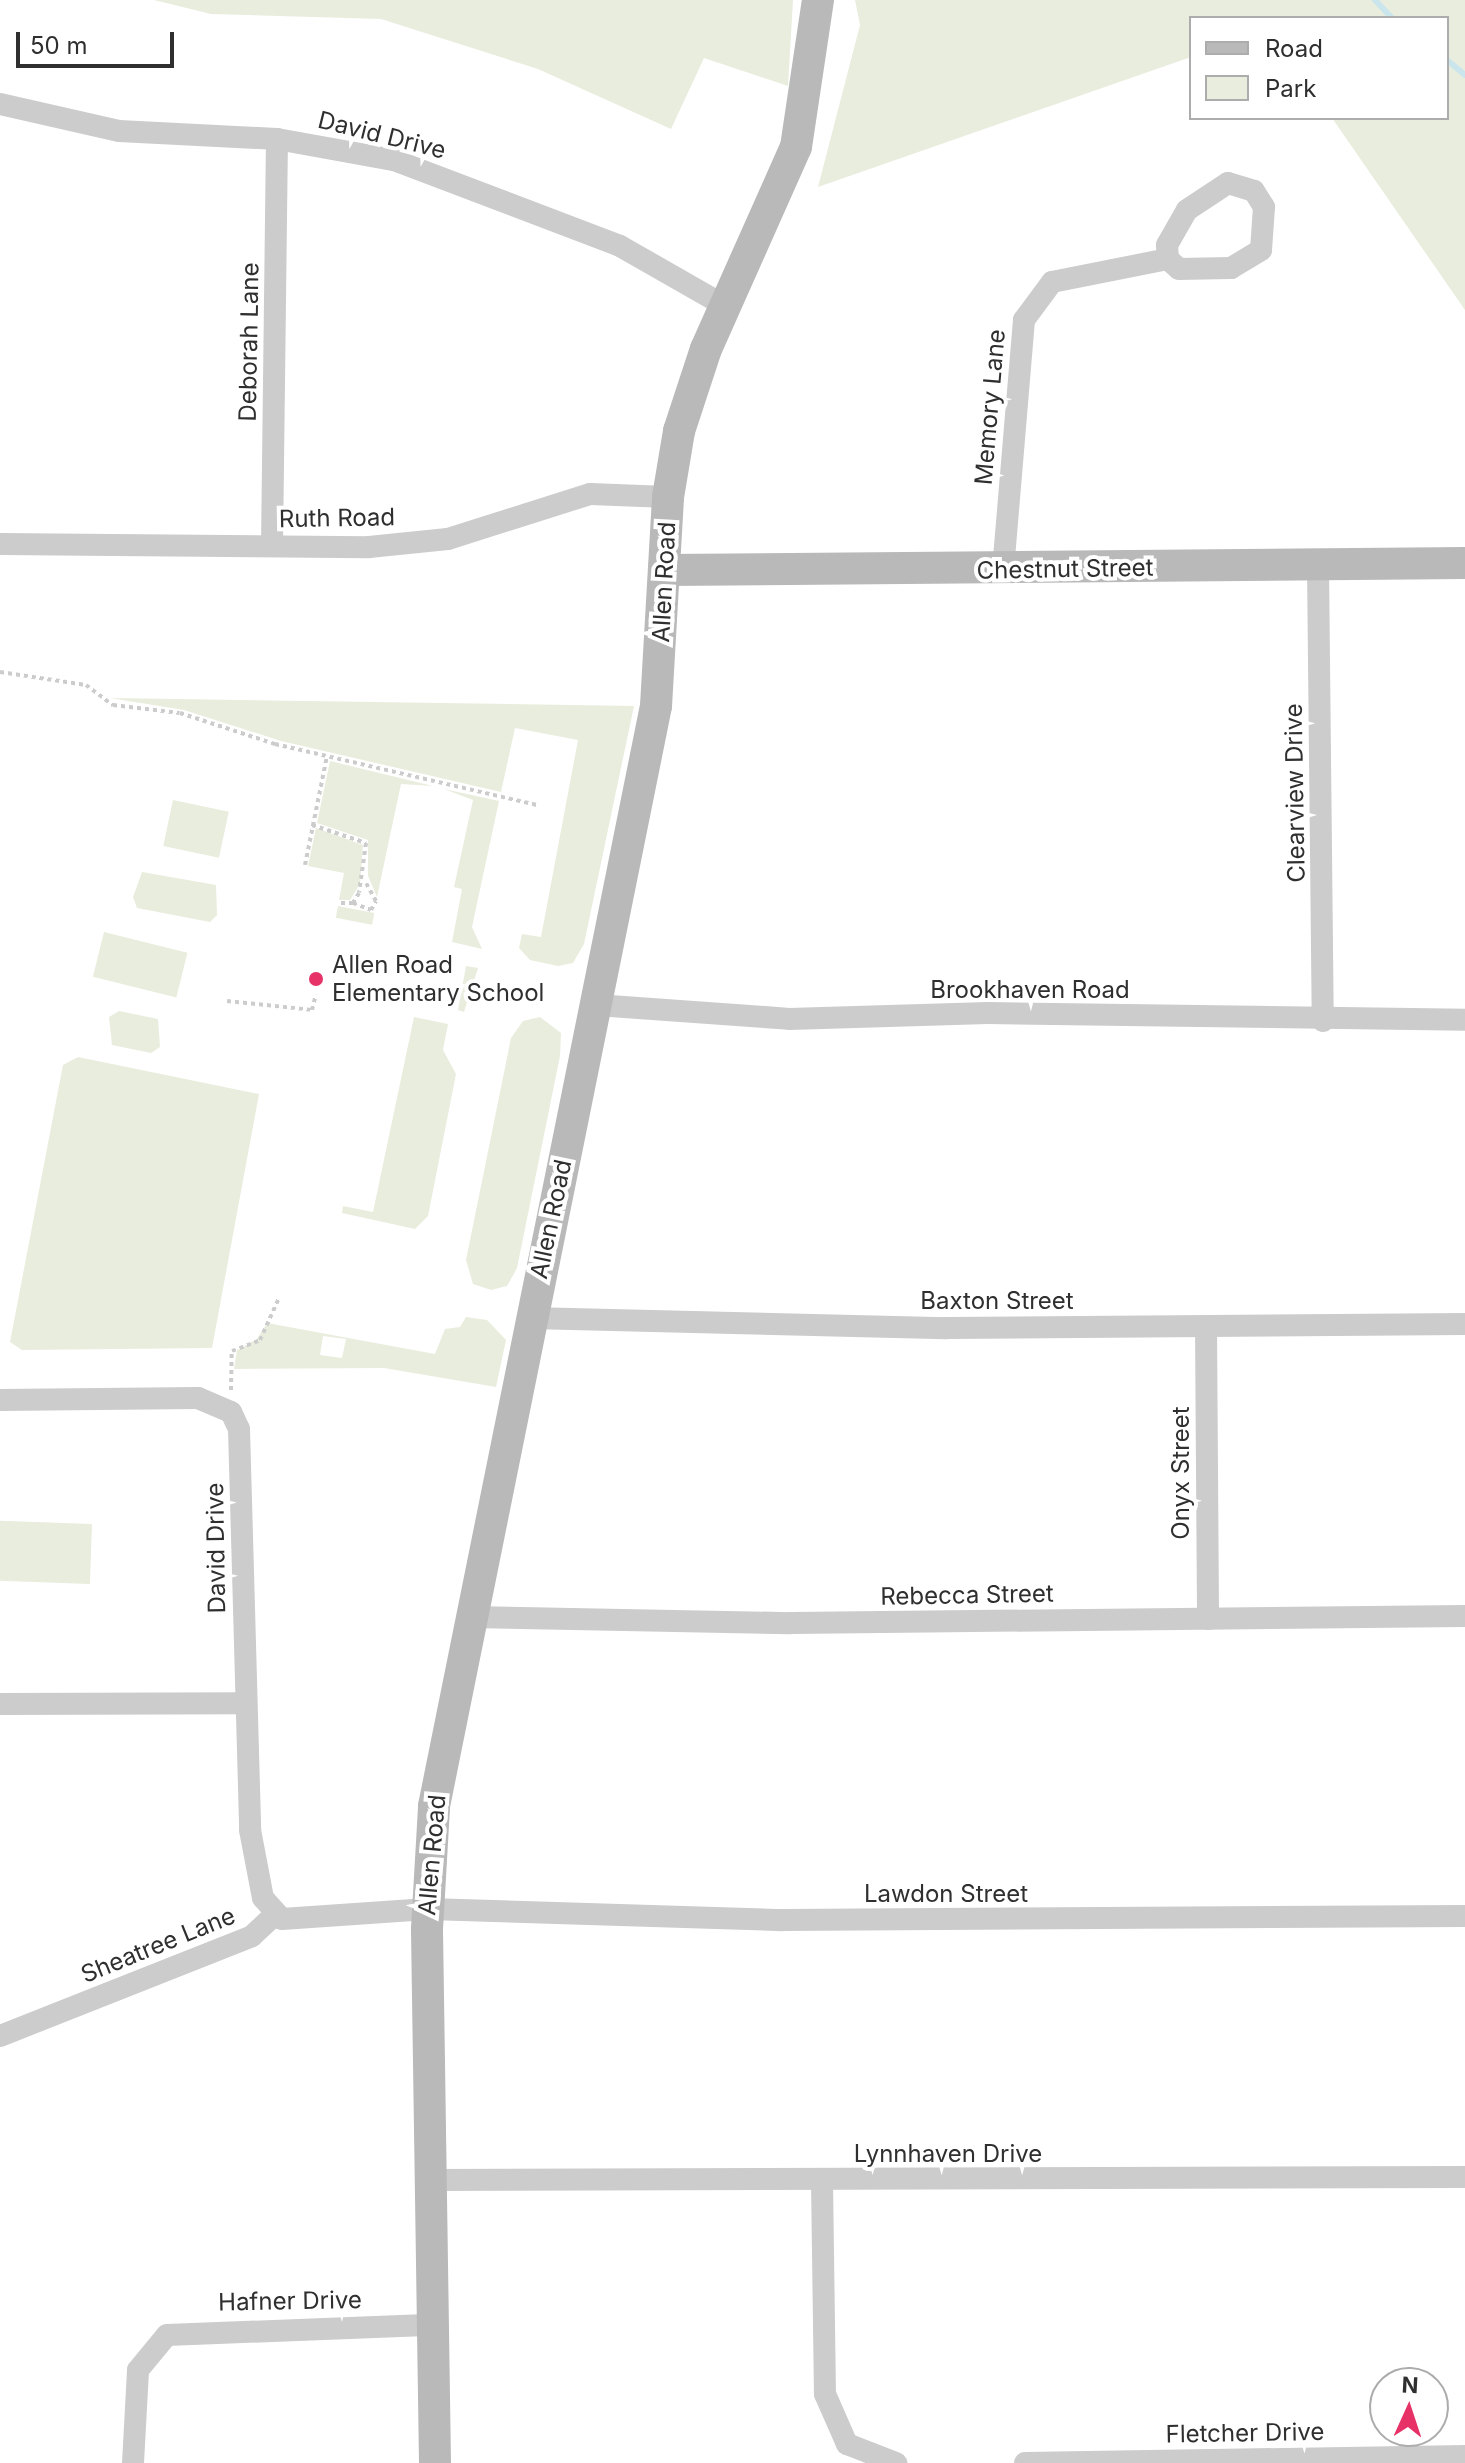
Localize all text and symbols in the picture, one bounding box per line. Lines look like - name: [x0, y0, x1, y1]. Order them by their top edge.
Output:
- scale bar: [20, 16, 178, 66]
- legend: [1189, 16, 1449, 120]
- text: 50 m: [30, 31, 88, 60]
- text: Road: [1265, 34, 1323, 63]
- text: Park: [1265, 74, 1316, 103]
- street label: David Drive: [315, 105, 449, 165]
- street label: Deborah Lane: [233, 262, 265, 422]
- street label: Memory Lane: [969, 328, 1011, 486]
- street label: Ruth Road: [279, 503, 395, 533]
- street label: Allen Road: [646, 521, 682, 643]
- street label: Chestnut Street: [976, 553, 1154, 585]
- street label: Clearview Drive: [1279, 703, 1311, 883]
- place label: Allen Road Elementary School: [332, 951, 544, 1007]
- marker: Allen Road Elementary School: [307, 970, 325, 988]
- street label: Brookhaven Road: [930, 976, 1130, 1004]
- street label: Allen Road: [524, 1157, 578, 1281]
- street label: Baxton Street: [920, 1287, 1074, 1315]
- street label: Onyx Street: [1167, 1406, 1195, 1540]
- street label: David Drive: [200, 1482, 232, 1614]
- street label: Rebecca Street: [880, 1579, 1054, 1611]
- street label: Allen Road: [412, 1793, 452, 1917]
- street label: Lawdon Street: [864, 1880, 1028, 1908]
- street label: Sheatree Lane: [77, 1901, 239, 1989]
- street label: Lynnhaven Drive: [854, 2140, 1042, 2168]
- street label: Hafner Drive: [218, 2285, 362, 2317]
- north arrow: [1369, 2367, 1449, 2447]
- text: N: [1401, 2372, 1419, 2398]
- street label: Fletcher Drive: [1165, 2417, 1325, 2449]

